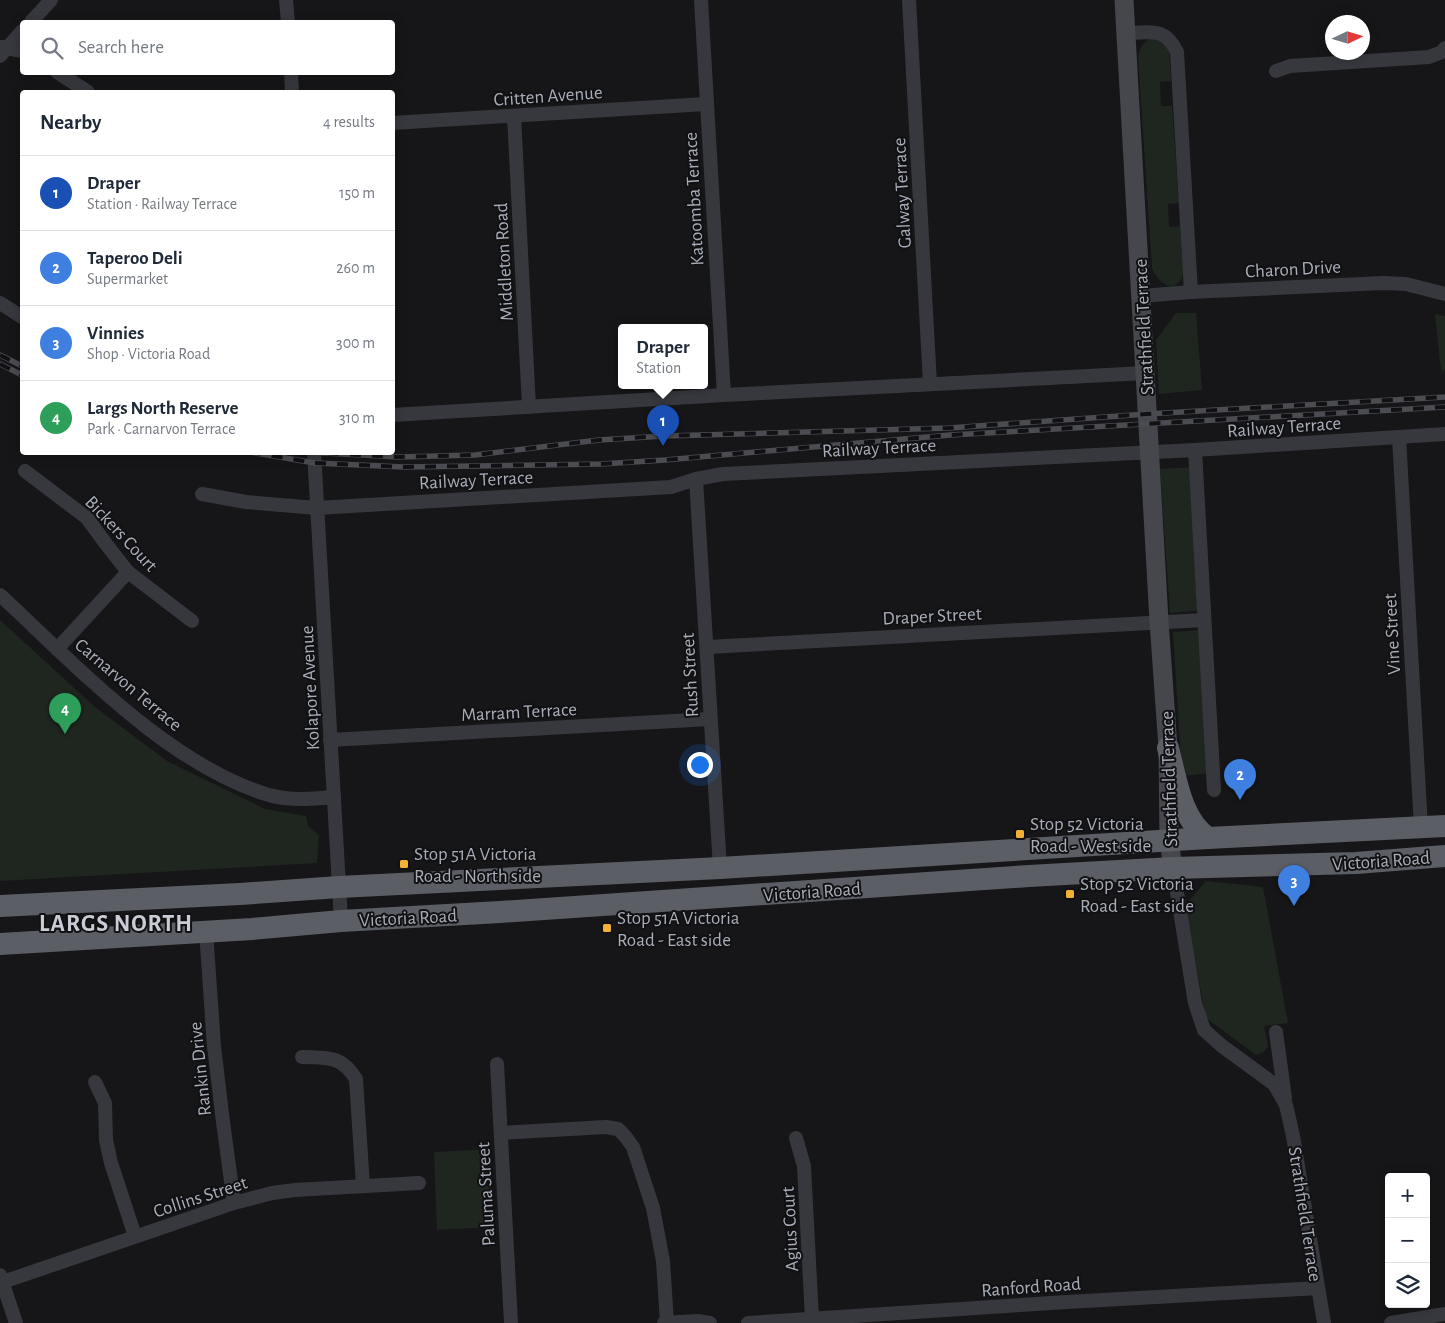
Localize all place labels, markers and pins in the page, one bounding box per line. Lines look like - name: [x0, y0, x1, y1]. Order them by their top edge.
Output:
- pin: 1: [647, 405, 679, 446]
- pin: 4: [49, 693, 81, 734]
- pin: 2: [1224, 759, 1256, 800]
- place label: Stop 52 Victoria Road - West side: [1030, 815, 1151, 856]
- marker: Stop 52 Victoria Road - West side: [1014, 828, 1026, 840]
- place label: Stop 51A Victoria Road - North side: [414, 845, 541, 886]
- marker: Stop 51A Victoria Road - North side: [398, 858, 410, 870]
- pin: 3: [1278, 865, 1310, 906]
- place label: Stop 52 Victoria Road - East side: [1080, 875, 1194, 916]
- marker: Stop 52 Victoria Road - East side: [1064, 888, 1076, 900]
- place label: Stop 51A Victoria Road - East side: [617, 909, 740, 950]
- marker: Stop 51A Victoria Road - East side: [601, 922, 613, 934]

